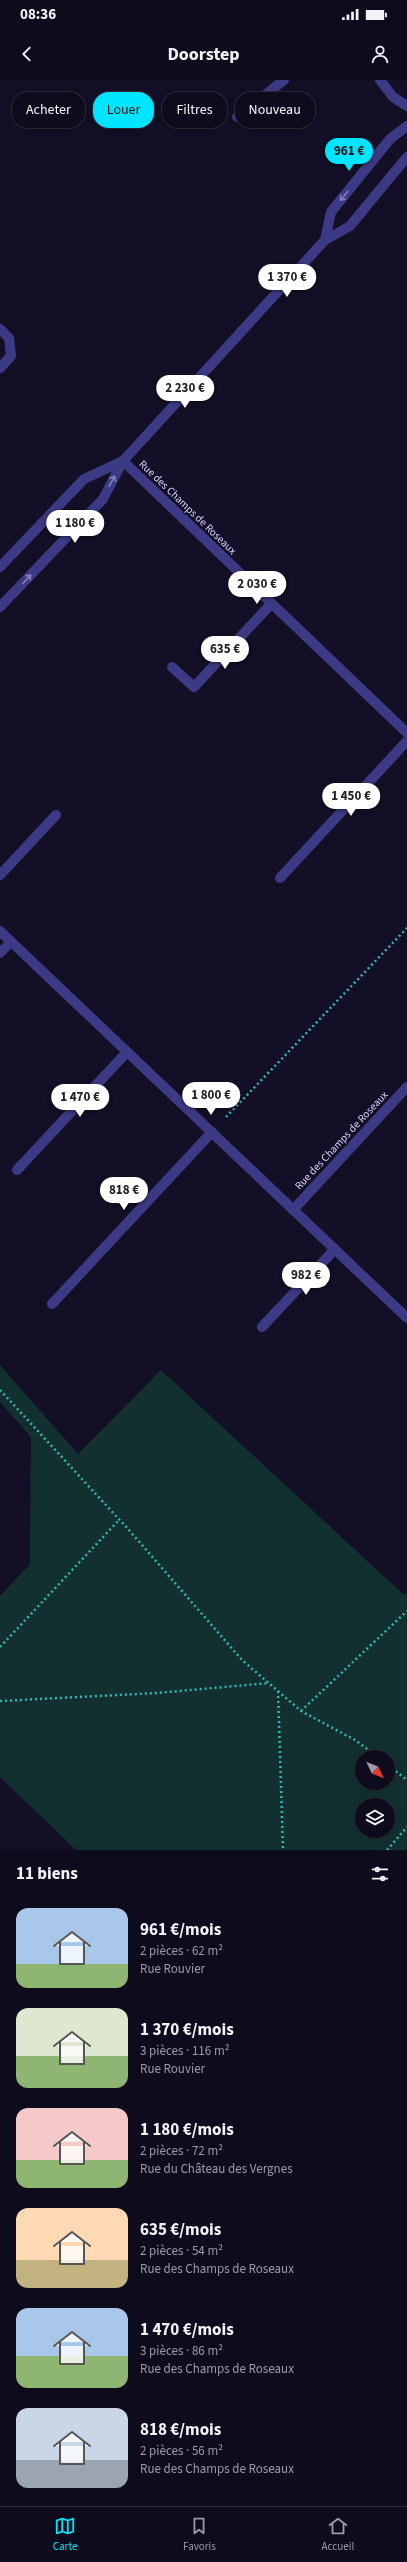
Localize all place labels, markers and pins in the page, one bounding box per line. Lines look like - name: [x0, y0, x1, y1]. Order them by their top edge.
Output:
- pin: 961 €: [321, 138, 377, 172]
- pin: 1 370 €: [250, 264, 324, 298]
- pin: 2 230 €: [148, 375, 222, 409]
- pin: 1 180 €: [38, 510, 112, 544]
- pin: 2 030 €: [220, 571, 294, 605]
- pin: 635 €: [197, 636, 253, 670]
- pin: 1 450 €: [314, 783, 388, 817]
- pin: 1 800 €: [174, 1082, 248, 1116]
- pin: 1 470 €: [43, 1084, 117, 1118]
- pin: 818 €: [96, 1177, 152, 1211]
- pin: 982 €: [278, 1262, 334, 1296]

